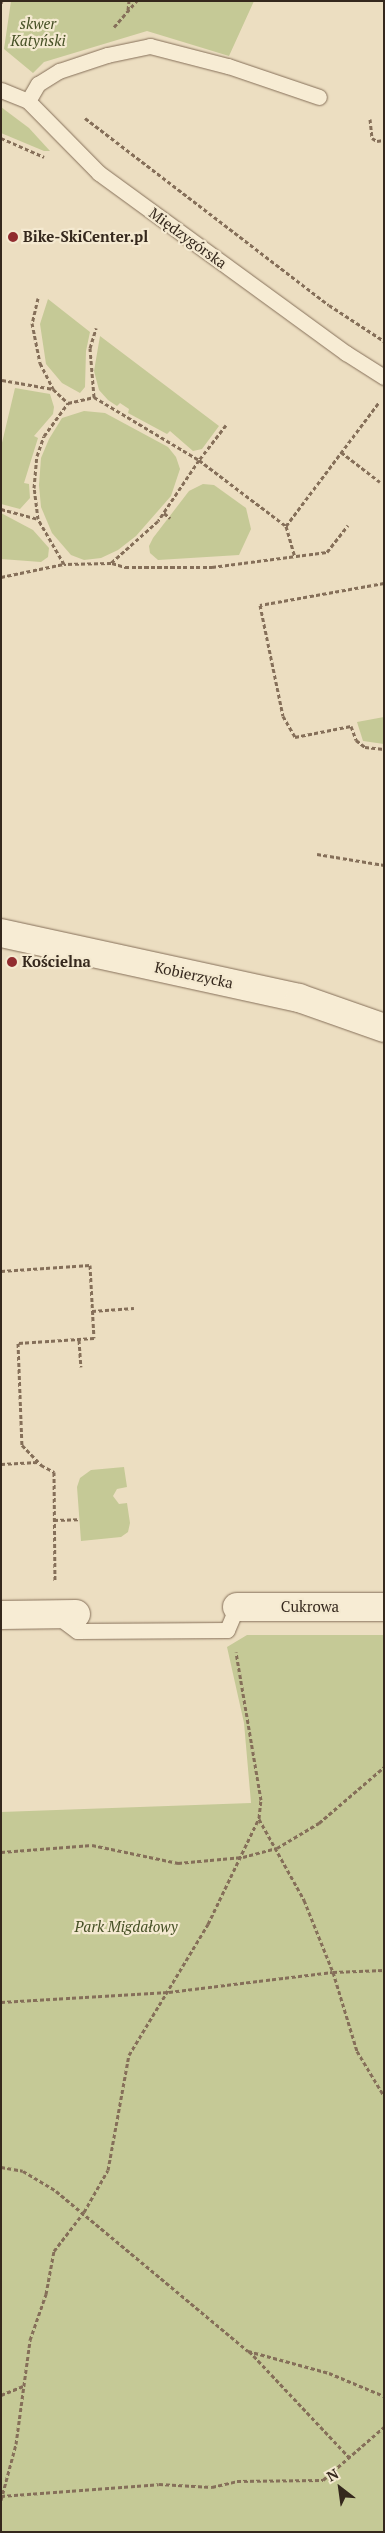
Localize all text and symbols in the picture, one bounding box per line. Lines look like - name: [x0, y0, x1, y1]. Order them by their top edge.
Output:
- park label: skwer Katyński: [10, 14, 66, 49]
- street label: Międzygórska: [146, 204, 230, 272]
- place label: Bike-SkiCenter.pl: [23, 228, 148, 246]
- marker: Bike-SkiCenter.pl: [7, 231, 19, 243]
- place label: Kościelna: [22, 953, 91, 971]
- marker: Kościelna: [6, 956, 18, 968]
- street label: Kobierzycka: [153, 958, 235, 992]
- street label: Cukrowa: [281, 1598, 339, 1616]
- park label: Park Migdałowy: [75, 1918, 177, 1936]
- north arrow: [315, 2463, 365, 2513]
- text: N: [323, 2464, 342, 2485]

